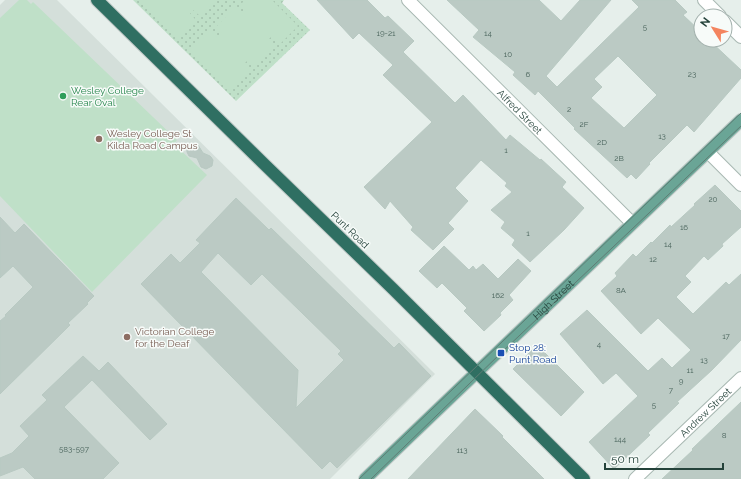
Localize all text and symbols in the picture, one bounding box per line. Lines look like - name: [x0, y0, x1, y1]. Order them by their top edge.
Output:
- north arrow: [693, 8, 733, 48]
- text: N: [698, 15, 713, 30]
- house number: 5: [643, 22, 648, 32]
- house number: 19-21: [376, 28, 396, 38]
- house number: 14: [484, 28, 493, 38]
- house number: 10: [504, 49, 512, 59]
- house number: 6: [526, 69, 531, 79]
- house number: 23: [688, 69, 696, 79]
- place label: Wesley College Rear Oval: [71, 85, 144, 108]
- street label: Alfred Street: [495, 87, 545, 136]
- marker: Wesley College Rear Oval: [58, 91, 68, 101]
- house number: 2: [567, 104, 571, 114]
- house number: 2F: [580, 119, 589, 129]
- place label: Wesley College St Kilda Road Campus: [107, 128, 198, 151]
- house number: 13: [658, 131, 666, 141]
- marker: Wesley College St Kilda Road Campus: [94, 134, 104, 144]
- house number: 2D: [597, 137, 607, 147]
- house number: 1: [504, 145, 508, 155]
- house number: 2B: [614, 153, 624, 163]
- house number: 20: [708, 194, 718, 204]
- street label: Punt Road: [329, 209, 371, 251]
- house number: 16: [680, 222, 688, 232]
- house number: 1: [526, 228, 530, 238]
- house number: 14: [664, 239, 673, 249]
- house number: 12: [649, 254, 657, 264]
- street label: High Street: [530, 277, 576, 321]
- house number: 8A: [616, 285, 627, 295]
- house number: 162: [492, 290, 504, 300]
- place label: Victorian College for the Deaf: [135, 326, 214, 349]
- house number: 17: [722, 331, 731, 341]
- marker: Victorian College for the Deaf: [122, 332, 132, 342]
- house number: 4: [597, 339, 602, 349]
- place label: Stop 28: Punt Road: [509, 342, 557, 365]
- marker: Stop 28: Punt Road: [496, 348, 506, 358]
- house number: 13: [700, 355, 708, 365]
- house number: 11: [687, 365, 694, 375]
- house number: 9: [679, 376, 684, 386]
- house number: 7: [669, 385, 674, 395]
- street label: Andrew Street: [677, 385, 733, 439]
- house number: 5: [652, 400, 657, 410]
- house number: 8: [722, 430, 727, 440]
- house number: 144: [614, 434, 627, 444]
- house number: 583-597: [59, 444, 90, 454]
- house number: 113: [456, 445, 468, 455]
- scale bar: [605, 445, 723, 471]
- text: 50 m: [611, 452, 639, 466]

